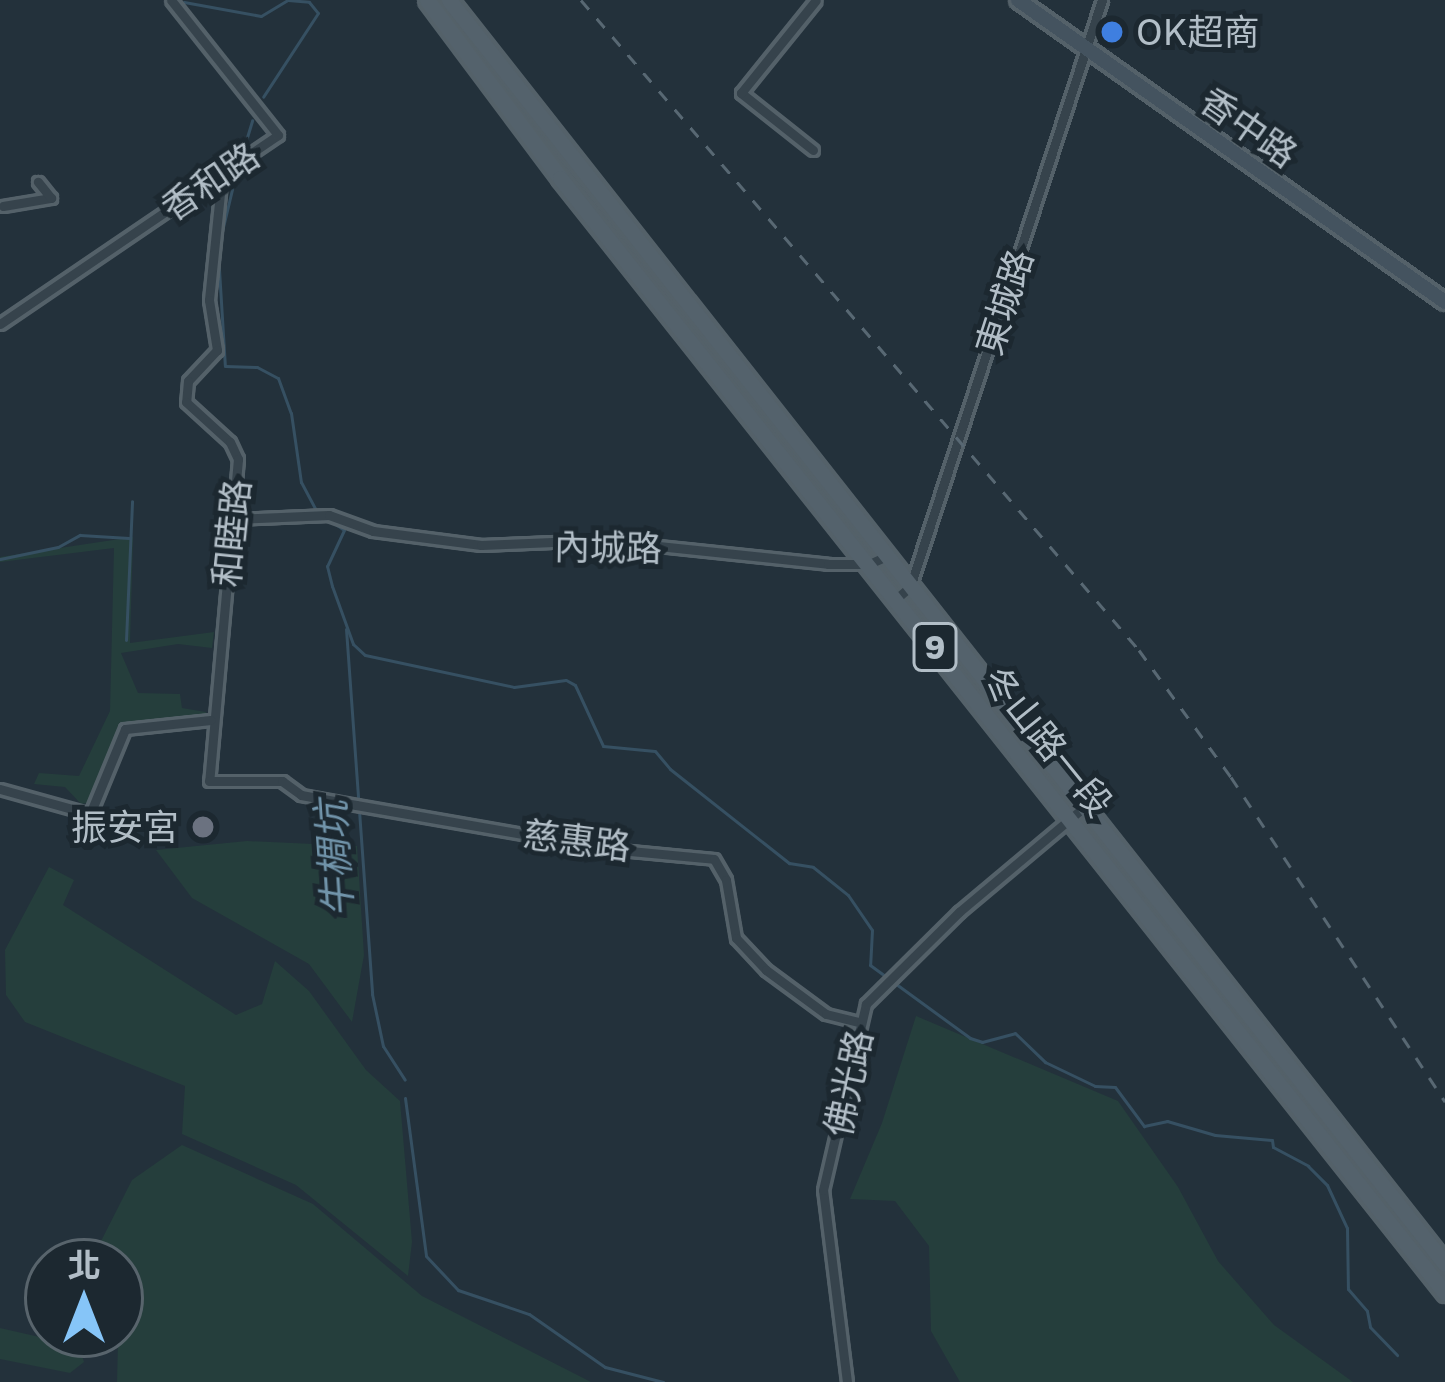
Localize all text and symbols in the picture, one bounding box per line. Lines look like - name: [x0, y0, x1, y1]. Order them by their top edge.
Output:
- place label: OK超商: [1136, 10, 1259, 54]
- marker: OK超商: [1099, 19, 1125, 45]
- street label: 香中路: [1192, 78, 1306, 176]
- street label: 香和路: [153, 133, 267, 229]
- street label: 東城路: [967, 244, 1041, 360]
- street label: 和睦路: [204, 477, 258, 589]
- street label: 內城路: [554, 524, 662, 570]
- road number: 9: [911, 620, 959, 674]
- street label: 冬山路一段: [975, 657, 1121, 825]
- water label: 牛椆坑: [308, 799, 362, 919]
- place label: 振安宮: [71, 805, 179, 849]
- street label: 慈惠路: [521, 812, 633, 868]
- marker: 振安宮: [190, 814, 216, 840]
- street label: 佛光路: [816, 1026, 880, 1140]
- north arrow: [24, 1238, 144, 1358]
- text: 北: [68, 1245, 101, 1284]

